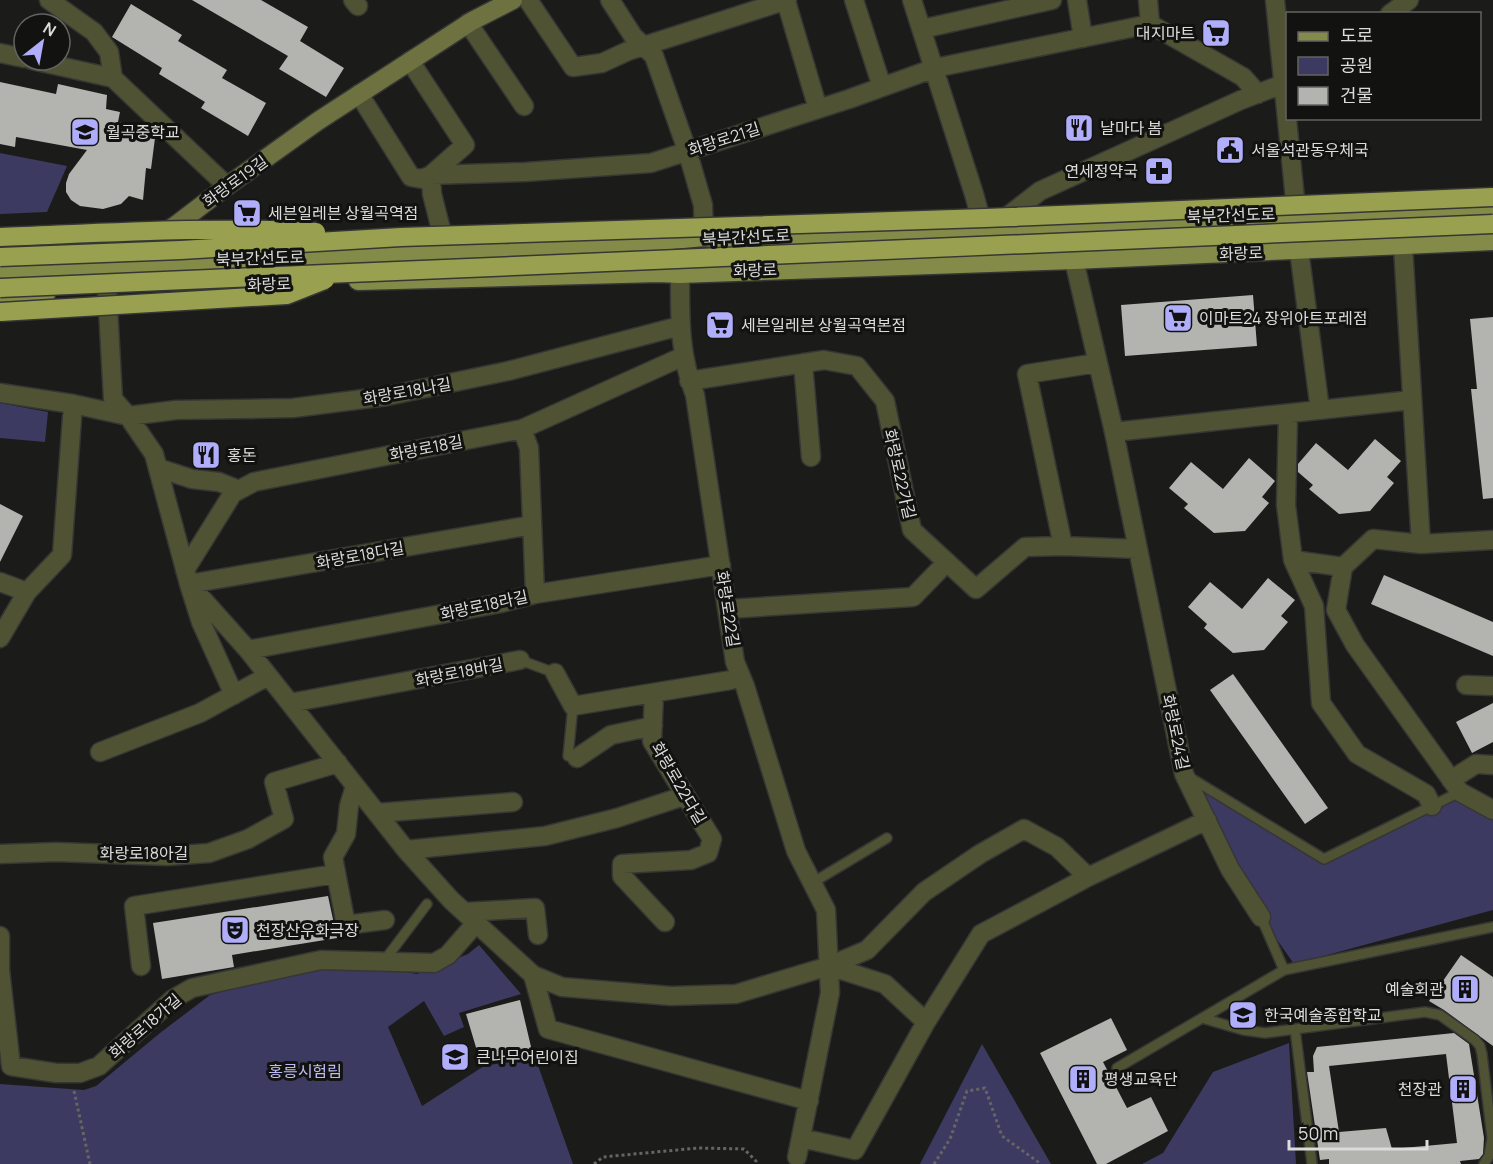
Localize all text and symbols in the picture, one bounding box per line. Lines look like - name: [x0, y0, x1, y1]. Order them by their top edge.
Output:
- north arrow: [12, 12, 72, 72]
- legend: [1286, 12, 1481, 120]
- text: N: [39, 17, 60, 42]
- supermarket icon: 대지마트: [1200, 17, 1232, 49]
- place label: 대지마트: [1136, 22, 1195, 44]
- text: 도로: [1340, 23, 1373, 47]
- text: 공원: [1340, 53, 1373, 77]
- text: 건물: [1340, 83, 1373, 107]
- restaurant icon: 날마다 봄: [1063, 112, 1095, 144]
- school or university icon: 월곡중학교: [69, 116, 101, 148]
- street label: 화랑로21길: [685, 117, 763, 161]
- place label: 날마다 봄: [1100, 117, 1162, 139]
- place label: 월곡중학교: [106, 121, 180, 143]
- public building icon: 서울석관동우체국: [1214, 134, 1246, 166]
- place label: 서울석관동우체국: [1251, 139, 1369, 161]
- street label: 화랑로19길: [198, 150, 272, 212]
- pharmacy icon: 연세정약국: [1143, 155, 1175, 187]
- place label: 연세정약국: [1064, 160, 1138, 182]
- supermarket icon: 세븐일레븐 상월곡역점: [231, 197, 263, 229]
- place label: 세븐일레븐 상월곡역점: [268, 202, 418, 224]
- street label: 북부간선도로: [1186, 202, 1276, 228]
- street label: 북부간선도로: [701, 224, 791, 250]
- street label: 화랑로: [1219, 241, 1264, 265]
- street label: 북부간선도로: [215, 245, 305, 271]
- street label: 화랑로: [733, 258, 778, 282]
- street label: 화랑로: [247, 272, 292, 296]
- supermarket icon: 이마트24 장위아트포레점: [1162, 302, 1194, 334]
- place label: 이마트24 장위아트포레점: [1199, 307, 1368, 329]
- supermarket icon: 세븐일레븐 상월곡역본점: [704, 309, 736, 341]
- place label: 세븐일레븐 상월곡역본점: [741, 314, 906, 336]
- street label: 화랑로18나길: [361, 372, 453, 410]
- street label: 화랑로22가길: [879, 427, 921, 521]
- street label: 화랑로18길: [387, 430, 465, 466]
- restaurant icon: 홍돈: [190, 439, 222, 471]
- place label: 홍돈: [227, 444, 257, 466]
- street label: 화랑로18다길: [314, 536, 406, 574]
- street label: 화랑로22길: [711, 569, 745, 649]
- street label: 화랑로18라길: [438, 585, 530, 625]
- street label: 화랑로18바길: [413, 653, 505, 691]
- street label: 화랑로24길: [1157, 692, 1195, 772]
- street label: 화랑로22다길: [647, 738, 711, 828]
- street label: 화랑로18아길: [99, 842, 189, 864]
- theatre icon: 천장산우화극장: [219, 914, 251, 946]
- place label: 천장산우화극장: [256, 919, 359, 941]
- building icon: 예술회관: [1449, 973, 1481, 1005]
- place label: 예술회관: [1385, 978, 1444, 1000]
- street label: 화랑로18가길: [104, 988, 186, 1064]
- school or university icon: 한국예술종합학교: [1227, 999, 1259, 1031]
- place label: 한국예술종합학교: [1264, 1004, 1382, 1026]
- school or university icon: 큰나무어린이집: [439, 1041, 471, 1073]
- place label: 큰나무어린이집: [476, 1046, 579, 1068]
- park label: 홍릉시험림: [268, 1060, 342, 1082]
- building icon: 평생교육단: [1067, 1063, 1099, 1095]
- place label: 평생교육단: [1104, 1068, 1178, 1090]
- building icon: 천장관: [1447, 1073, 1479, 1105]
- place label: 천장관: [1398, 1078, 1442, 1100]
- scale bar: [1289, 1113, 1427, 1151]
- text: 50 m: [1298, 1121, 1338, 1145]

